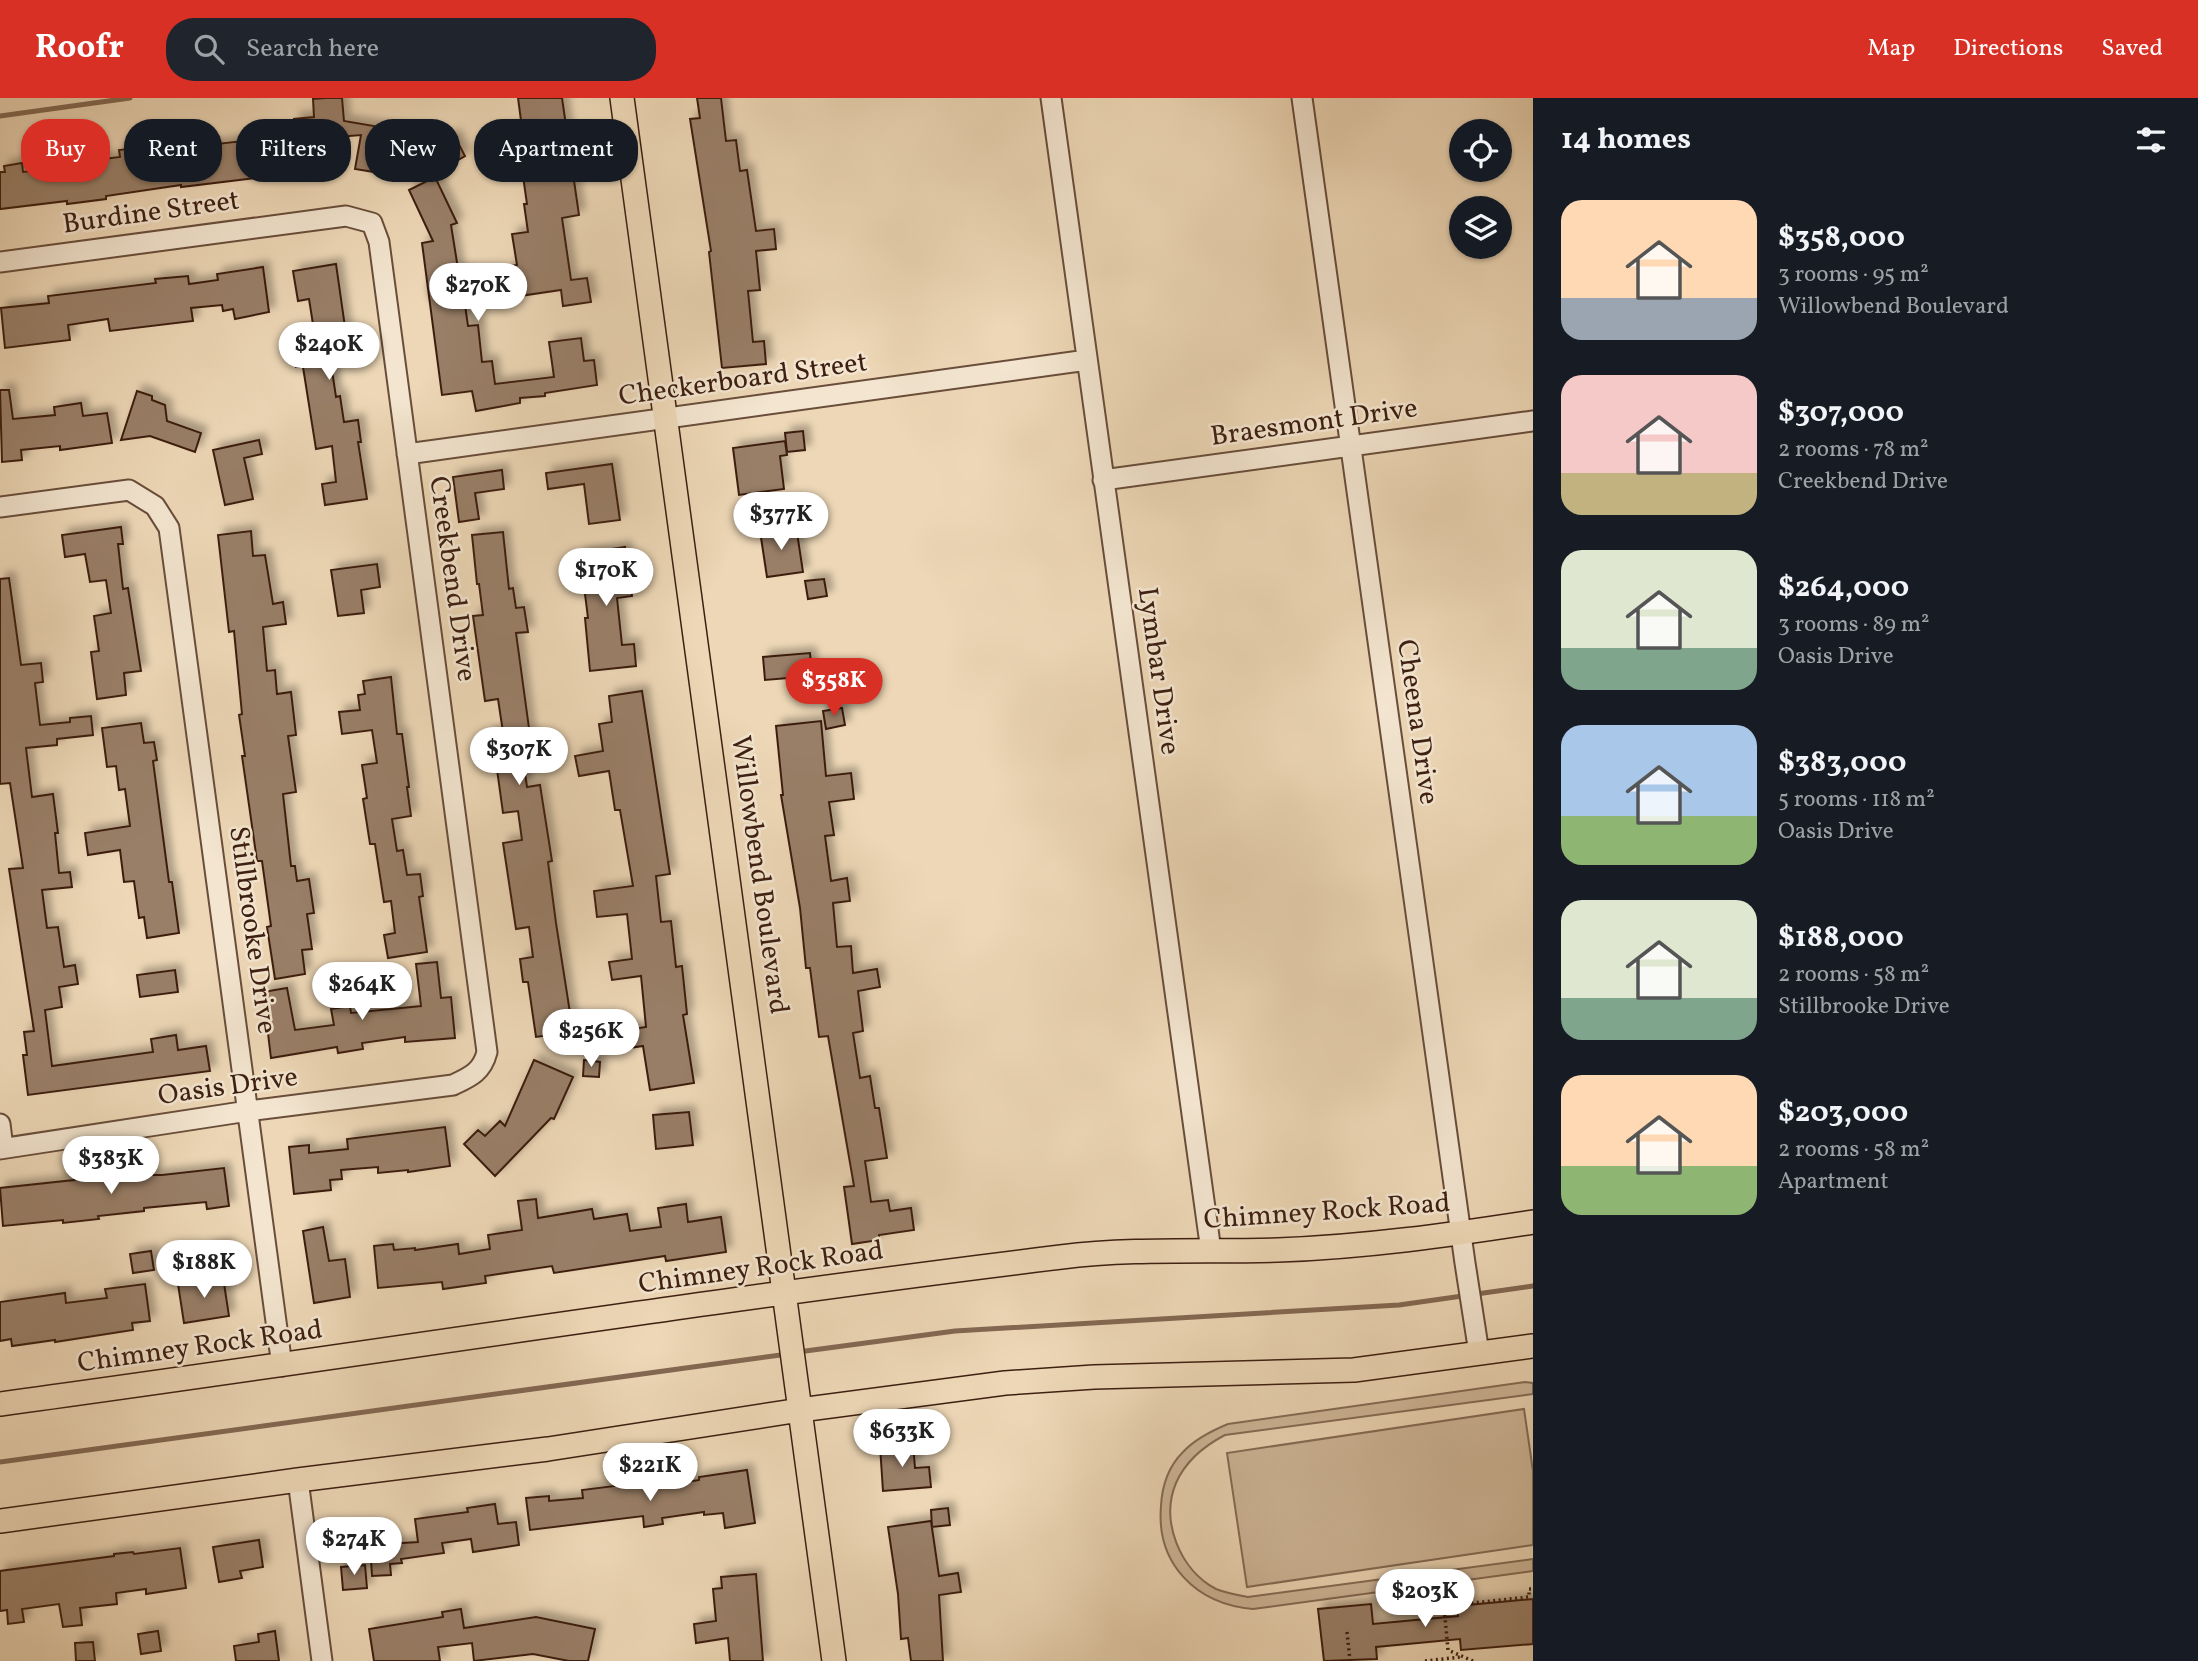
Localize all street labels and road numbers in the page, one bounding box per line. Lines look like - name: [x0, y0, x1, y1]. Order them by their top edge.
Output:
- street label: Burdine Street: [60, 181, 242, 245]
- street label: Checkerboard Street: [616, 343, 870, 417]
- street label: Braesmont Drive: [1208, 389, 1420, 457]
- street label: Creekbend Drive: [418, 474, 486, 684]
- street label: Lymbar Drive: [1127, 585, 1189, 757]
- street label: Cheena Drive: [1386, 637, 1448, 807]
- street label: Willowbend Boulevard: [720, 733, 798, 1017]
- street label: Stillbrooke Drive: [218, 824, 286, 1036]
- street label: Oasis Drive: [156, 1058, 300, 1116]
- street label: Chimney Rock Road: [1202, 1184, 1452, 1240]
- street label: Chimney Rock Road: [636, 1231, 886, 1305]
- street label: Chimney Rock Road: [75, 1310, 325, 1384]

